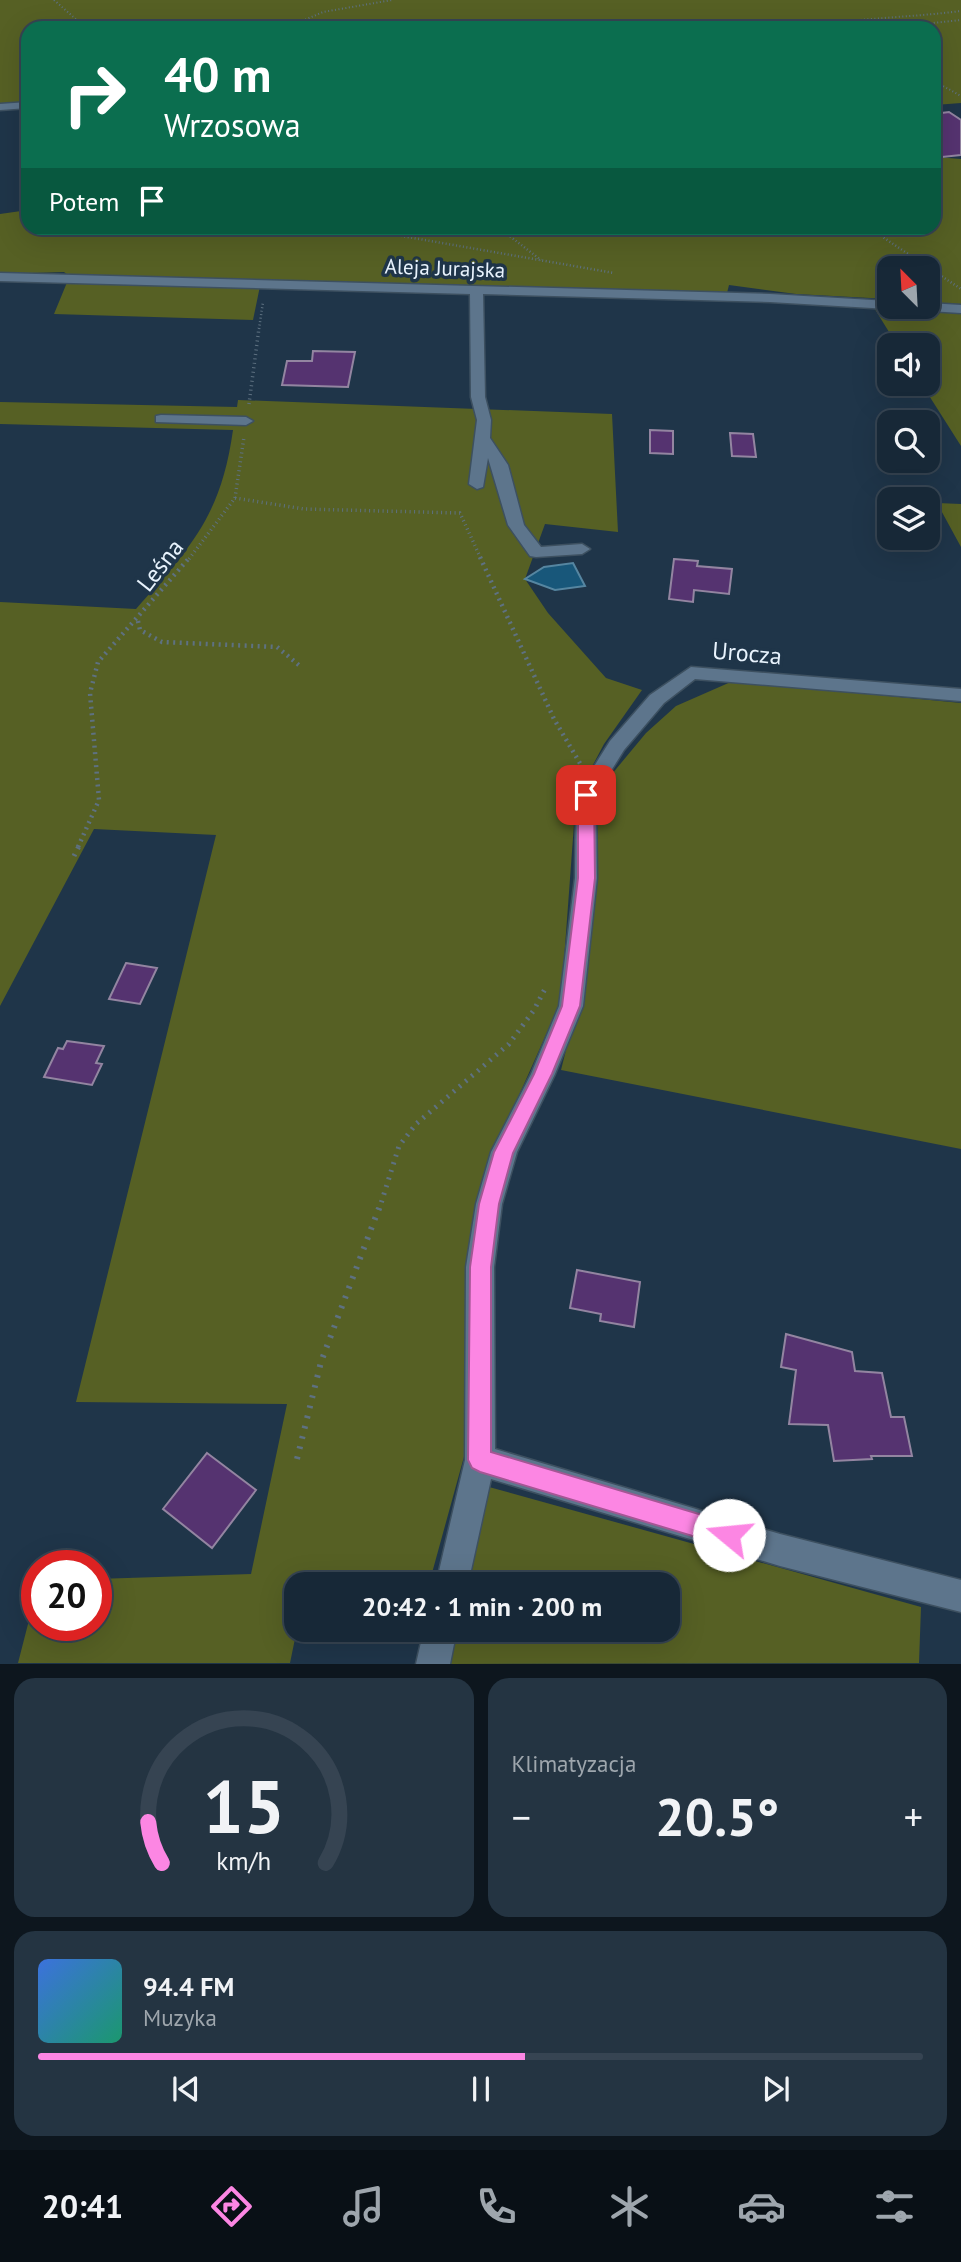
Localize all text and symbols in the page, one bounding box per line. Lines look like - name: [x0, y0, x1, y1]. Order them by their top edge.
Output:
- text: 40 m: [164, 42, 271, 106]
- icon: right: [49, 49, 140, 140]
- text: Wrzosowa: [164, 104, 301, 146]
- icon: arrive: [133, 182, 171, 220]
- text: Potem: [49, 185, 119, 218]
- street label: Aleja Jurajska: [384, 252, 506, 284]
- north arrow: [877, 256, 940, 318]
- map controls: [877, 256, 940, 550]
- button: sound: [877, 333, 940, 396]
- button: search: [877, 410, 940, 473]
- button: layers: [877, 487, 940, 550]
- street label: Leśna: [130, 532, 190, 598]
- street label: Urocza: [711, 635, 783, 671]
- pin: [556, 765, 616, 825]
- icon: arrive: [567, 776, 605, 814]
- position arrow: [692, 1498, 766, 1572]
- speed limit sign: 20: [21, 1550, 112, 1641]
- text: 20:42 · 1 min · 200 m: [362, 1590, 602, 1623]
- text: Klimatyzacja: [512, 1749, 636, 1778]
- text: 15: [202, 1760, 285, 1854]
- text: 20.5°: [655, 1783, 779, 1850]
- text: −: [512, 1792, 531, 1841]
- text: +: [904, 1792, 923, 1841]
- text: km/h: [216, 1845, 271, 1877]
- text: 94.4 FM: [143, 1970, 234, 2003]
- text: Muzyka: [143, 2003, 217, 2032]
- icon: previous: [167, 2070, 205, 2108]
- icon: pause: [462, 2070, 500, 2108]
- icon: next: [757, 2070, 795, 2108]
- icon: directions: [207, 2182, 256, 2231]
- icon: music: [339, 2182, 388, 2231]
- icon: phone: [472, 2182, 521, 2231]
- icon: climate: [605, 2182, 654, 2231]
- icon: car: [737, 2182, 786, 2231]
- icon: filters: [870, 2182, 919, 2231]
- text: 20:41: [42, 2185, 123, 2227]

